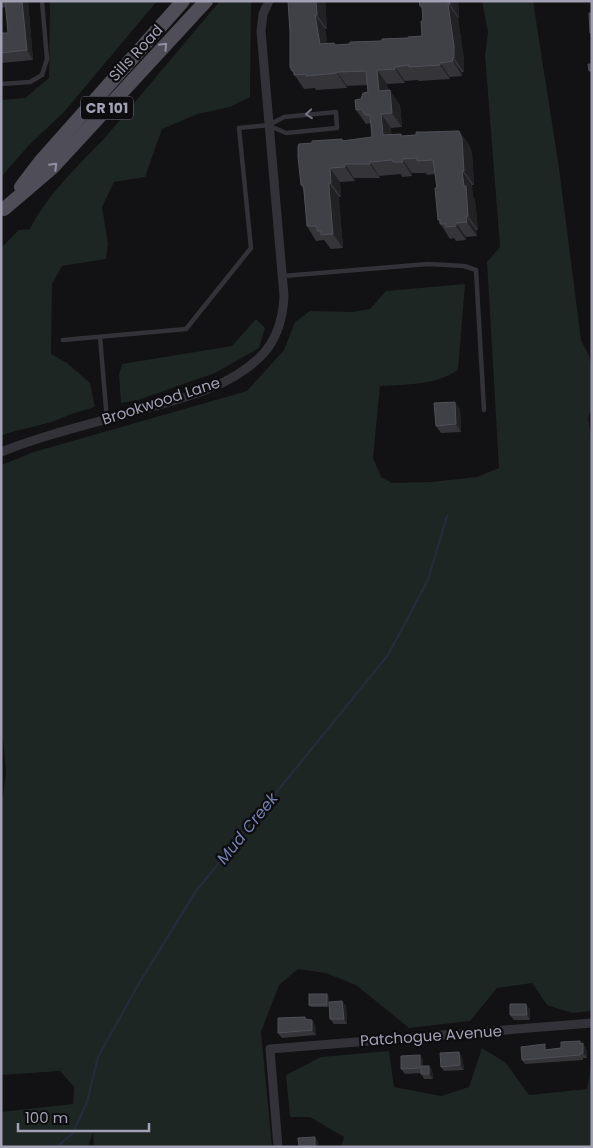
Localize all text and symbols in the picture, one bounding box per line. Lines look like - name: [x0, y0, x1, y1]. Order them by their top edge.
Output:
- street label: Sills Road: [104, 20, 167, 86]
- one-way arrow: [158, 43, 167, 52]
- road number: CR 101: [81, 96, 133, 120]
- one-way arrow: [305, 109, 313, 120]
- one-way arrow: [48, 162, 57, 171]
- street label: Brookwood Lane: [99, 372, 223, 429]
- water label: Mud Creek: [211, 787, 284, 869]
- street label: Patchogue Avenue: [359, 1020, 503, 1051]
- scale bar: [18, 1100, 149, 1132]
- text: 100 m: [25, 1107, 68, 1128]

